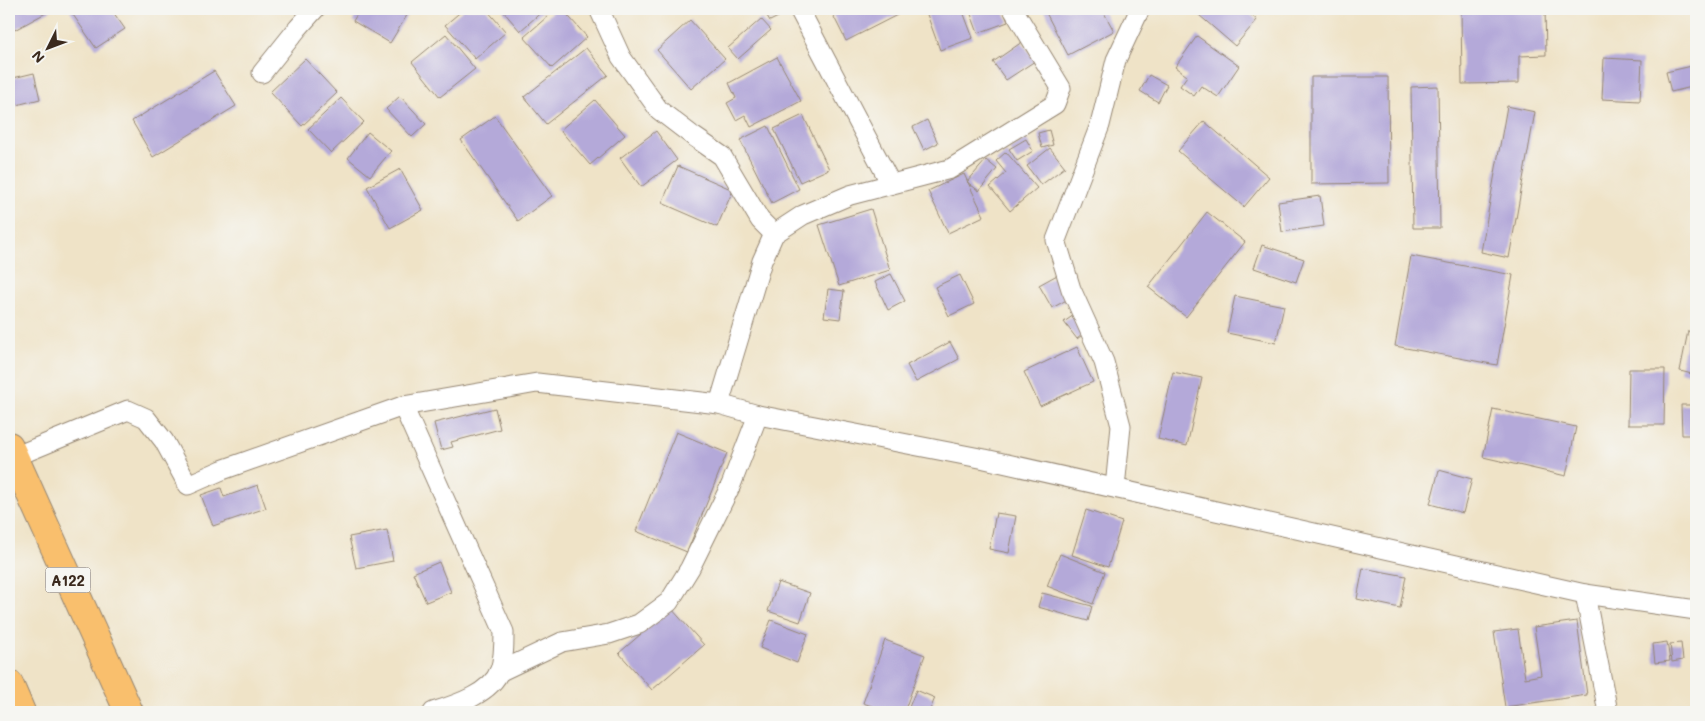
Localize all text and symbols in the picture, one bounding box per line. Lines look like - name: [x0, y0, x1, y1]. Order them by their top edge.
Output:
- north arrow: [22, 22, 72, 72]
- text: N: [27, 47, 49, 67]
- road number: A122: [46, 568, 90, 592]

